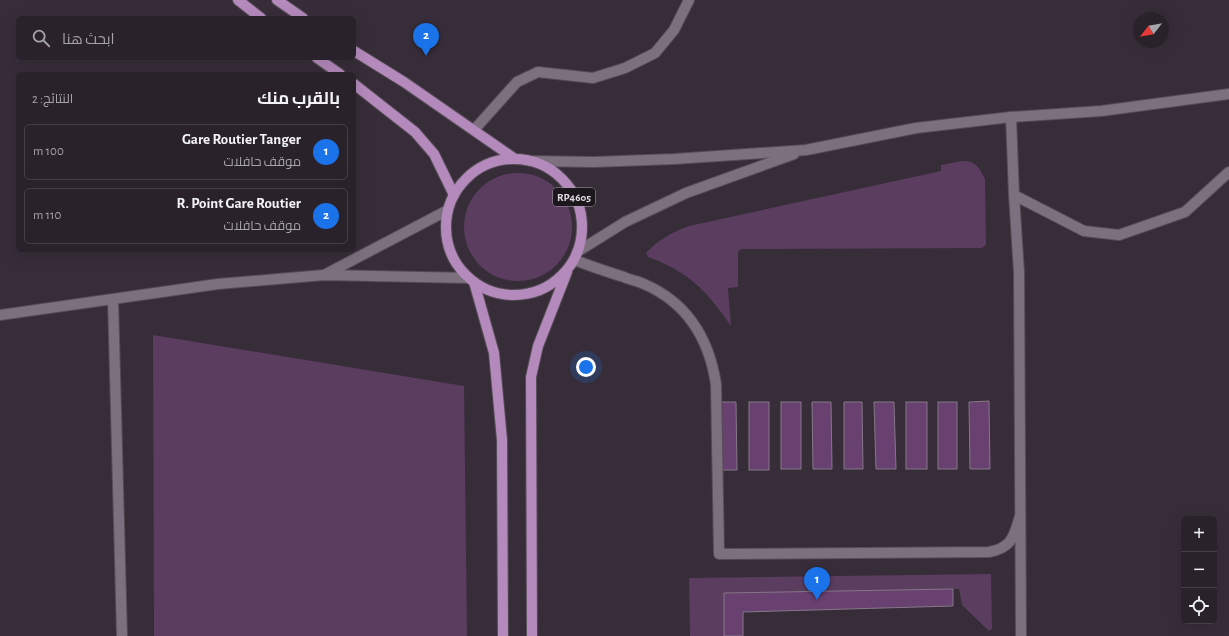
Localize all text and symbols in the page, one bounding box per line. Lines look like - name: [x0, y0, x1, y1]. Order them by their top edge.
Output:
- north arrow: [1133, 12, 1169, 48]
- search box: [16, 16, 356, 60]
- pin: 2: [413, 23, 439, 56]
- icon: search: [30, 27, 52, 49]
- text: ابحث هنا: [62, 32, 115, 47]
- text: بالقرب منك: [257, 90, 340, 107]
- text: النتائج: 2: [32, 93, 73, 106]
- text: Gare Routier Tanger: [182, 132, 301, 147]
- text: 100 m: [33, 145, 64, 158]
- text: 1: [324, 145, 328, 158]
- text: موقف حافلات: [223, 156, 301, 169]
- road number: RP4605: [553, 188, 595, 206]
- text: R. Point Gare Routier: [176, 196, 301, 211]
- text: 110 m: [33, 209, 61, 222]
- text: 2: [323, 209, 329, 222]
- text: موقف حافلات: [223, 220, 301, 233]
- your location: [576, 357, 596, 377]
- map controls: [1181, 516, 1217, 624]
- button: +: [1181, 516, 1217, 552]
- button: −: [1181, 552, 1217, 588]
- pin: 1: [804, 567, 830, 600]
- button: locate: [1181, 588, 1217, 624]

